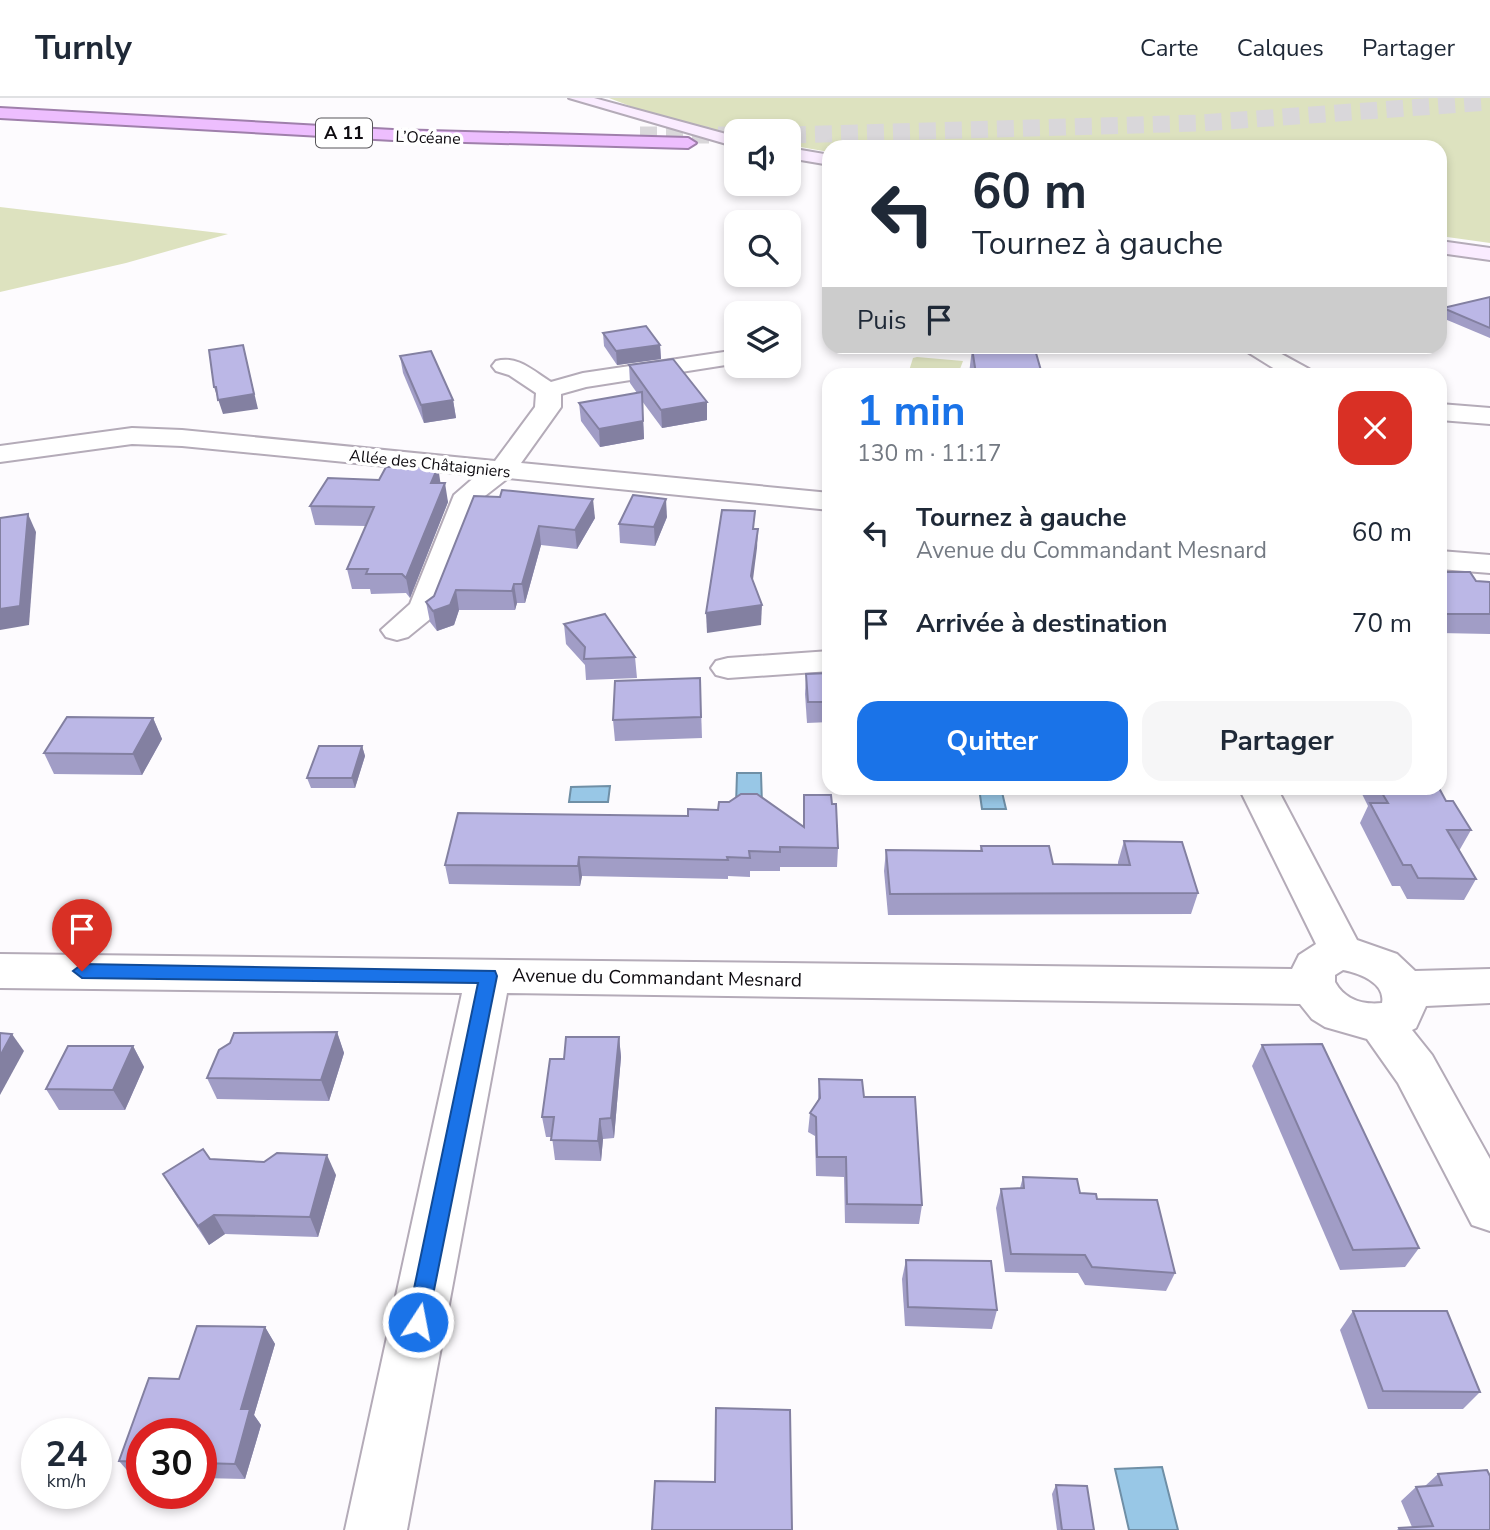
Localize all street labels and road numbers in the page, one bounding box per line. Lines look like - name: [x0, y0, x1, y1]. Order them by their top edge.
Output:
- road number: A 11: [316, 118, 372, 148]
- street label: L’Océane: [395, 126, 461, 150]
- street label: Allée des Châtaigniers: [348, 445, 512, 483]
- street label: Avenue du Commandant Mesnard: [512, 962, 802, 994]

